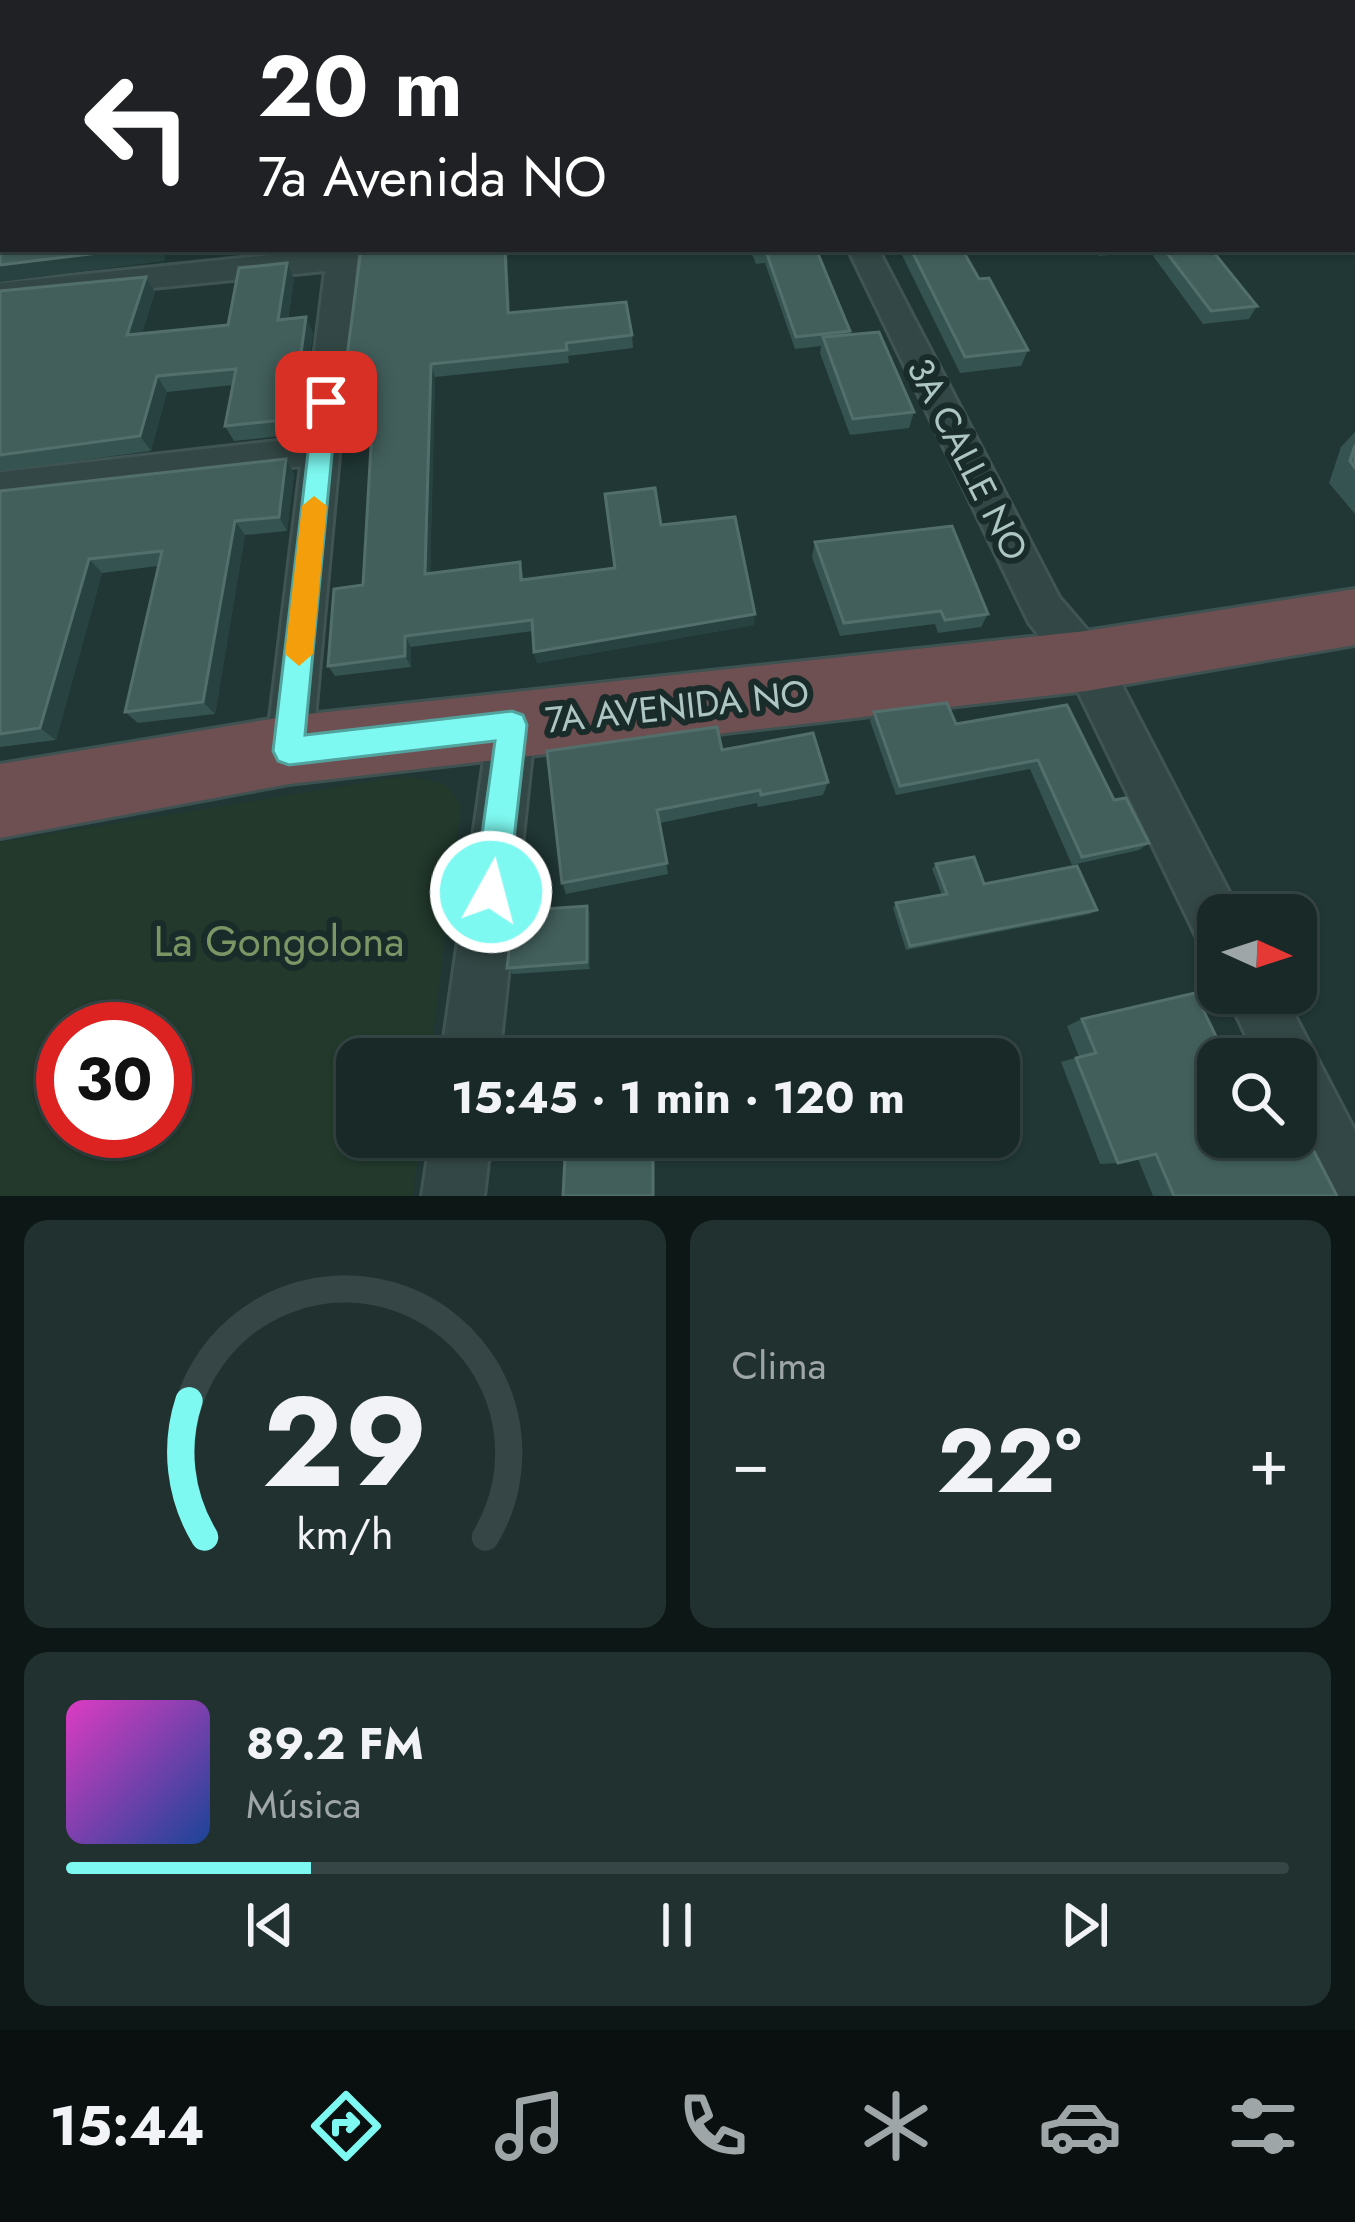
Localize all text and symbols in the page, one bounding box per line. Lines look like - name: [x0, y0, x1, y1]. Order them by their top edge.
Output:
- text: 20 m: [258, 26, 463, 148]
- icon: left: [60, 48, 216, 204]
- text: 7a Avenida NO: [258, 138, 607, 216]
- street label: 3A CALLE NO: [895, 349, 1041, 569]
- pin: [275, 351, 377, 453]
- icon: arrive: [293, 369, 359, 435]
- street label: 7A AVENIDA NO: [543, 666, 811, 746]
- position arrow: [428, 829, 554, 955]
- north arrow: [1197, 894, 1317, 1014]
- map controls: [1197, 894, 1317, 1158]
- park label: La Gongolona: [154, 911, 404, 972]
- speed limit sign: 30: [36, 1002, 192, 1158]
- button: search: [1197, 1038, 1317, 1158]
- text: 15:45 · 1 min · 120 m: [451, 1065, 905, 1130]
- text: Clima: [732, 1337, 827, 1394]
- text: 29: [262, 1352, 427, 1533]
- text: 22°: [937, 1396, 1082, 1526]
- text: −: [732, 1414, 770, 1510]
- text: +: [1248, 1414, 1289, 1510]
- text: km/h: [296, 1503, 393, 1565]
- text: 89.2 FM: [246, 1711, 424, 1776]
- text: Música: [246, 1776, 361, 1833]
- icon: previous: [237, 1892, 303, 1958]
- icon: pause: [644, 1892, 710, 1958]
- icon: next: [1052, 1892, 1118, 1958]
- icon: directions: [304, 2084, 388, 2168]
- icon: music: [488, 2084, 572, 2168]
- icon: phone: [671, 2084, 755, 2168]
- icon: climate: [854, 2084, 938, 2168]
- icon: car: [1038, 2084, 1122, 2168]
- icon: filters: [1221, 2084, 1305, 2168]
- text: 15:44: [50, 2087, 205, 2165]

